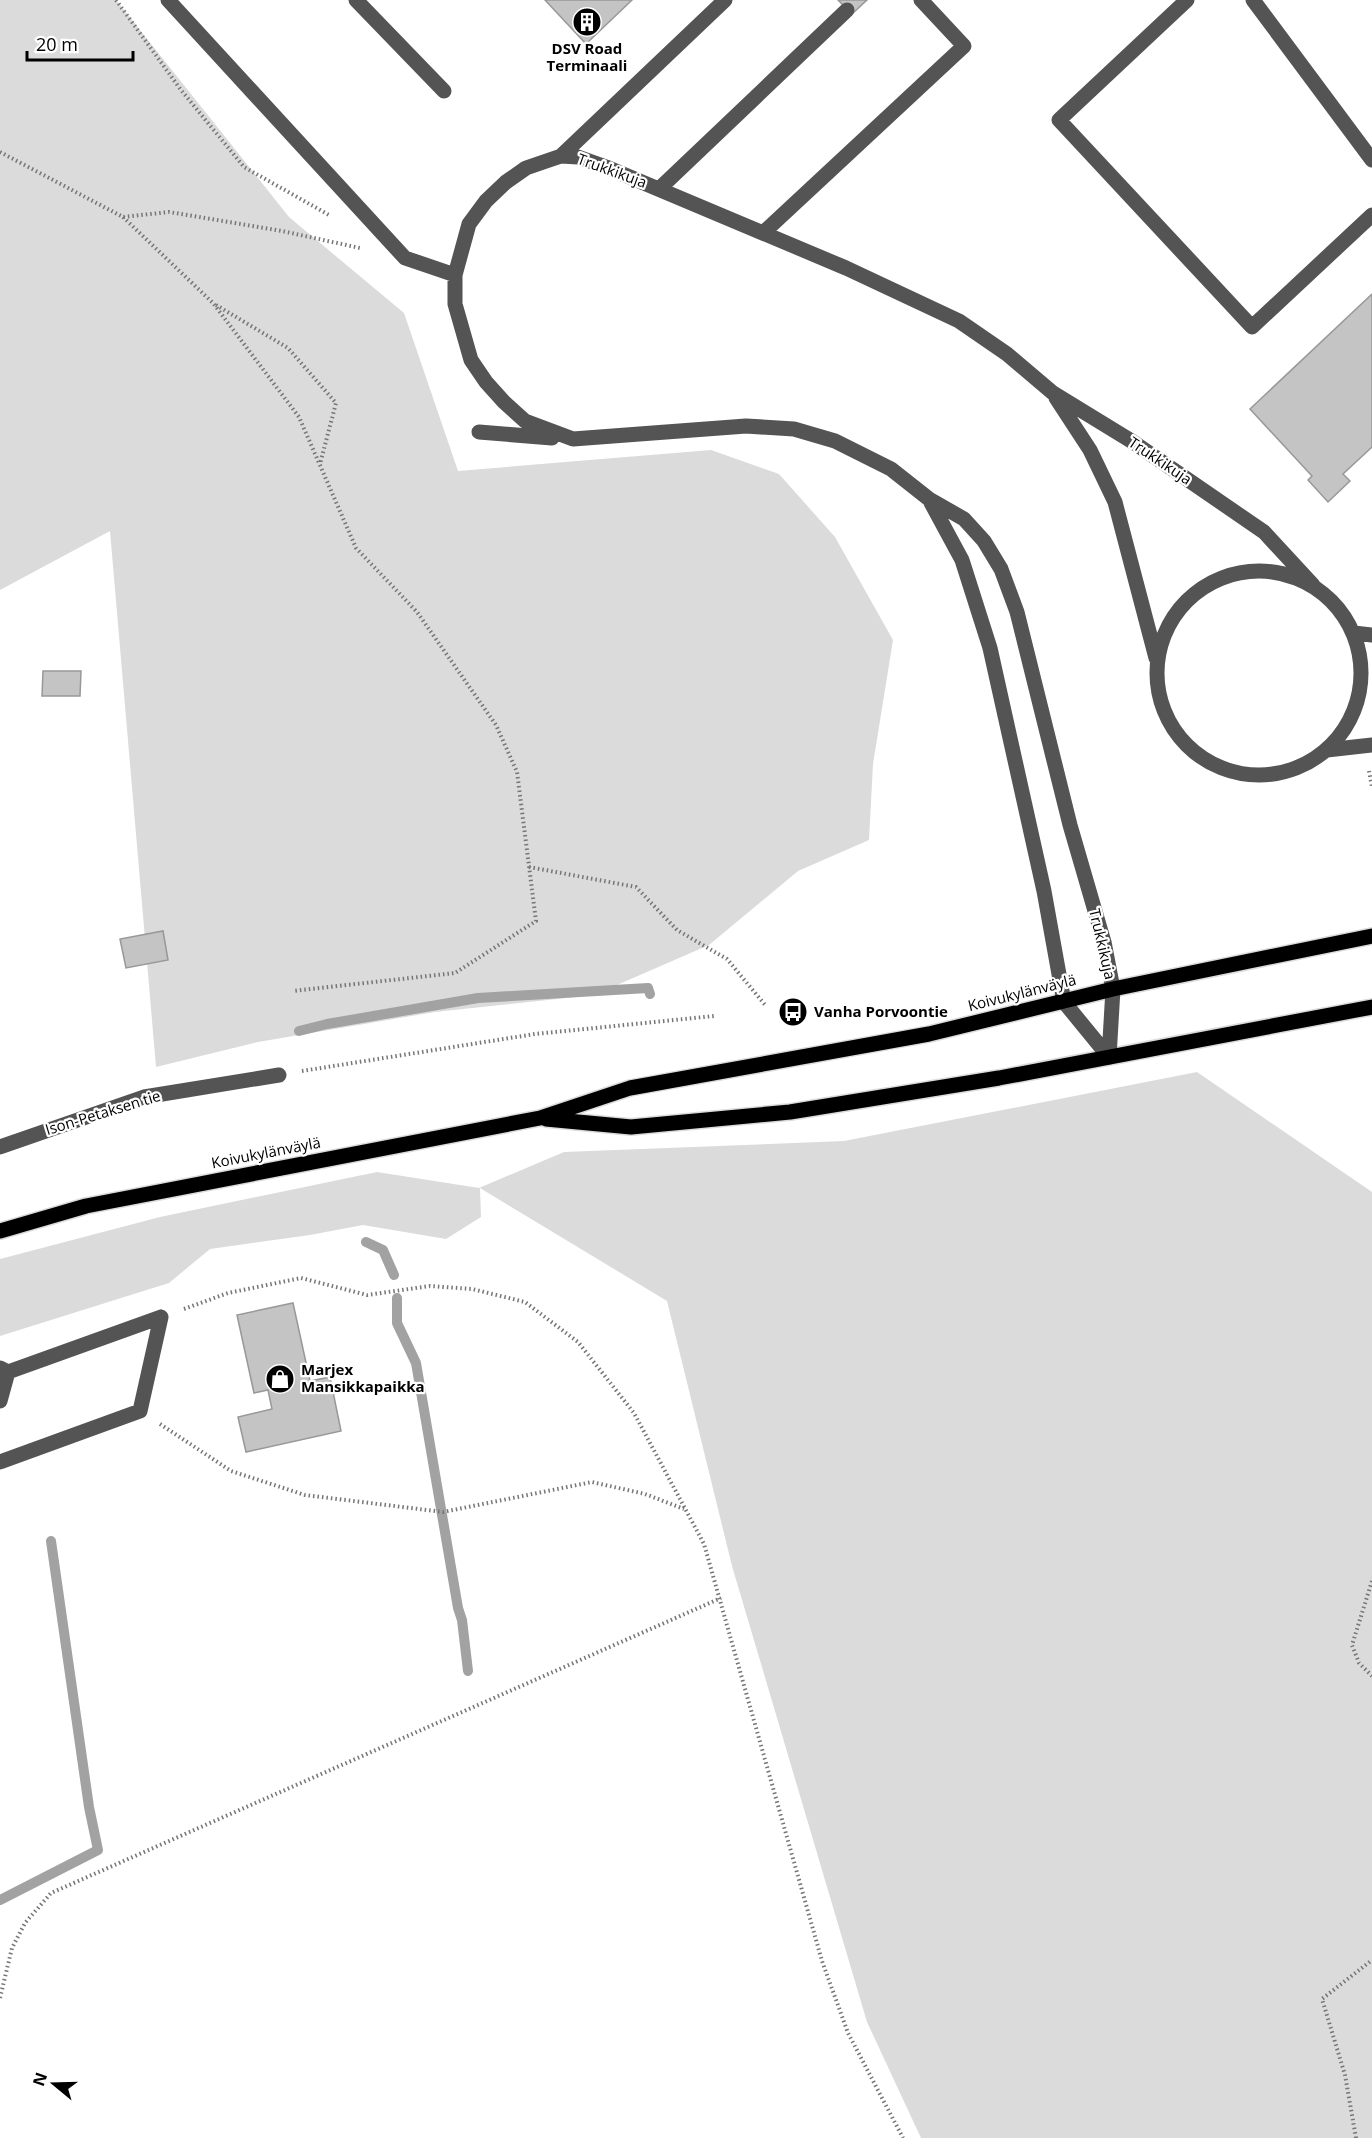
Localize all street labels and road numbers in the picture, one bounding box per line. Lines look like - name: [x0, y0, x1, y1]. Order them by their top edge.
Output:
- street label: Trukkikuja: [575, 148, 650, 192]
- street label: Trukkikuja: [1125, 432, 1196, 489]
- street label: Trukkikuja: [1085, 906, 1121, 981]
- street label: Koivukylänväylä: [966, 969, 1078, 1015]
- street label: Ison-Petaksen tie: [43, 1085, 163, 1139]
- street label: Koivukylänväylä: [209, 1132, 322, 1172]

